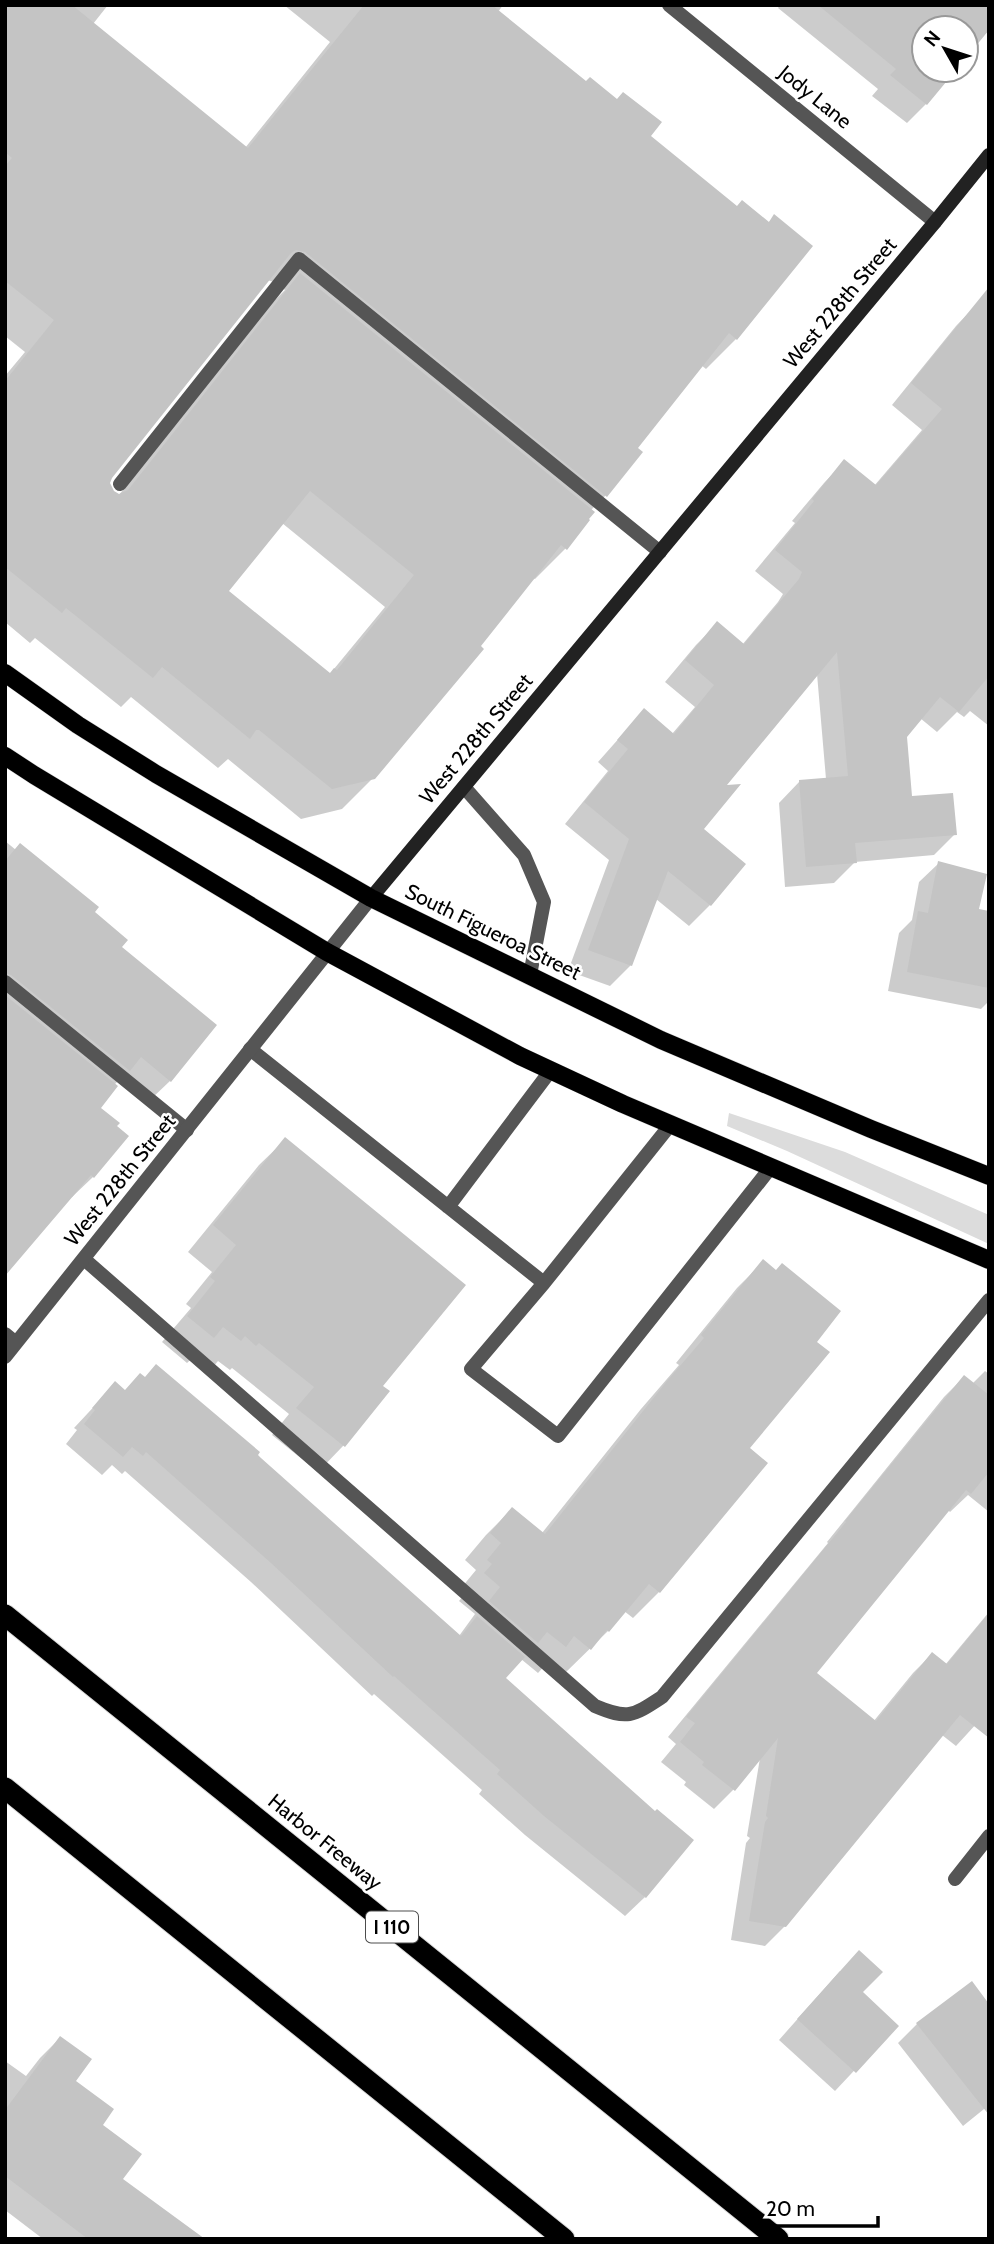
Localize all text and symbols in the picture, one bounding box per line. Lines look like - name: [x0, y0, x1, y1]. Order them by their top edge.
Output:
- north arrow: [910, 14, 980, 84]
- text: N: [919, 26, 945, 51]
- street label: Jody Lane: [773, 59, 857, 134]
- street label: West 228th Street: [778, 233, 901, 373]
- street label: West 228th Street: [414, 669, 537, 809]
- street label: South Figueroa Street: [401, 878, 585, 985]
- street label: West 228th Street: [59, 1109, 180, 1251]
- street label: Harbor Freeway: [263, 1788, 388, 1895]
- road number: I 110: [366, 1912, 418, 1942]
- scale bar: [756, 2184, 878, 2228]
- text: 20 m: [766, 2196, 815, 2221]

